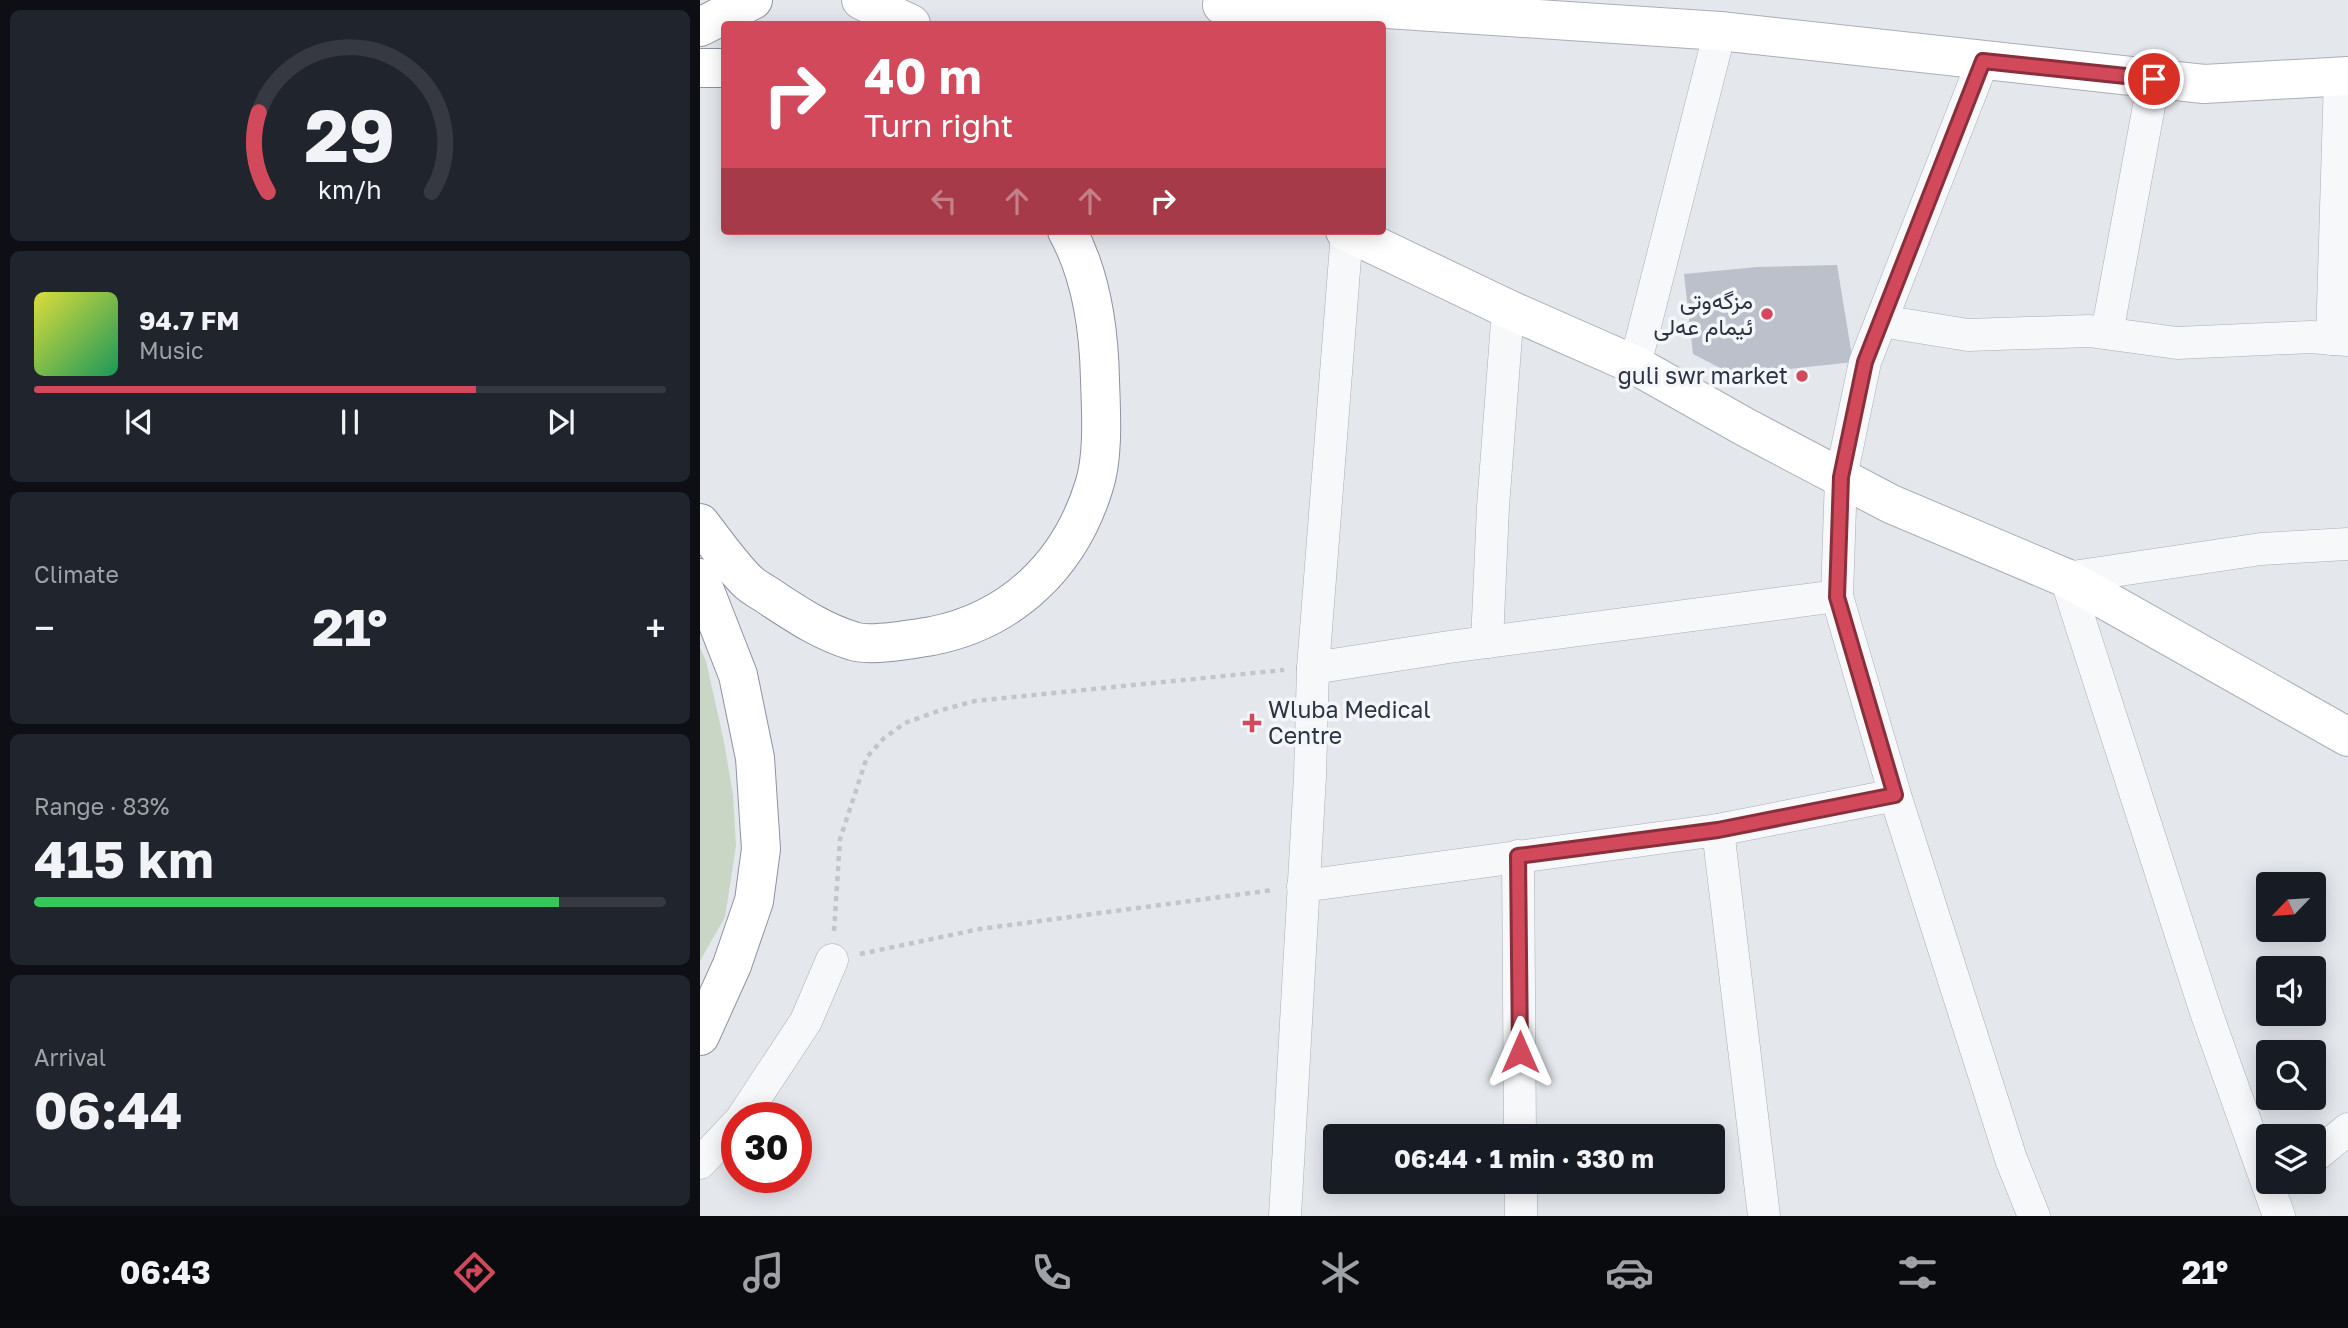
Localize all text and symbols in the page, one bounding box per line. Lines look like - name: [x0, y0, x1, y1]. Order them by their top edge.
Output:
- text: 40 m: [864, 46, 982, 105]
- icon: right: [749, 49, 840, 140]
- pin: [2124, 49, 2184, 109]
- icon: arrive: [2135, 60, 2173, 98]
- text: 29: [305, 91, 395, 178]
- text: Turn right: [864, 106, 1013, 144]
- text: km/h: [318, 173, 382, 204]
- icon: left: [925, 182, 963, 220]
- icon: ahead: [998, 182, 1036, 220]
- icon: ahead: [1071, 182, 1109, 220]
- icon: right: [1144, 182, 1182, 220]
- place label: مزگەوتی ئیمام عەلی: [1653, 286, 1753, 342]
- text: 94.7 FM: [139, 305, 239, 336]
- marker: مزگەوتی ئیمام عەلی: [1759, 306, 1775, 322]
- text: Music: [139, 336, 204, 364]
- place label: guli swr market: [1618, 361, 1788, 389]
- marker: guli swr market: [1794, 368, 1810, 384]
- icon: previous: [120, 403, 158, 441]
- icon: pause: [331, 403, 369, 441]
- icon: next: [542, 403, 580, 441]
- text: Climate: [34, 560, 119, 588]
- text: 21°: [312, 595, 388, 657]
- text: −: [34, 605, 55, 650]
- text: +: [645, 605, 666, 650]
- place label: Wluba Medical Centre: [1268, 695, 1431, 749]
- marker: Wluba Medical Centre: [1242, 713, 1262, 733]
- text: Range · 83%: [34, 792, 169, 820]
- text: 415 km: [34, 827, 214, 889]
- north arrow: [2256, 872, 2326, 942]
- map controls: [2256, 872, 2326, 1194]
- button: sound: [2256, 956, 2326, 1026]
- position arrow: [1483, 1015, 1557, 1089]
- button: search: [2256, 1040, 2326, 1110]
- text: Arrival: [34, 1043, 106, 1071]
- text: 06:44: [34, 1078, 182, 1140]
- speed limit sign: 30: [721, 1102, 812, 1193]
- button: layers: [2256, 1124, 2326, 1194]
- text: 06:44 · 1 min · 330 m: [1394, 1143, 1654, 1174]
- icon: directions: [450, 1248, 499, 1297]
- icon: music: [739, 1248, 788, 1297]
- icon: phone: [1027, 1248, 1076, 1297]
- icon: climate: [1316, 1248, 1365, 1297]
- icon: car: [1605, 1248, 1654, 1297]
- icon: filters: [1893, 1248, 1942, 1297]
- text: 06:43: [120, 1253, 211, 1291]
- text: 21°: [2182, 1253, 2228, 1291]

